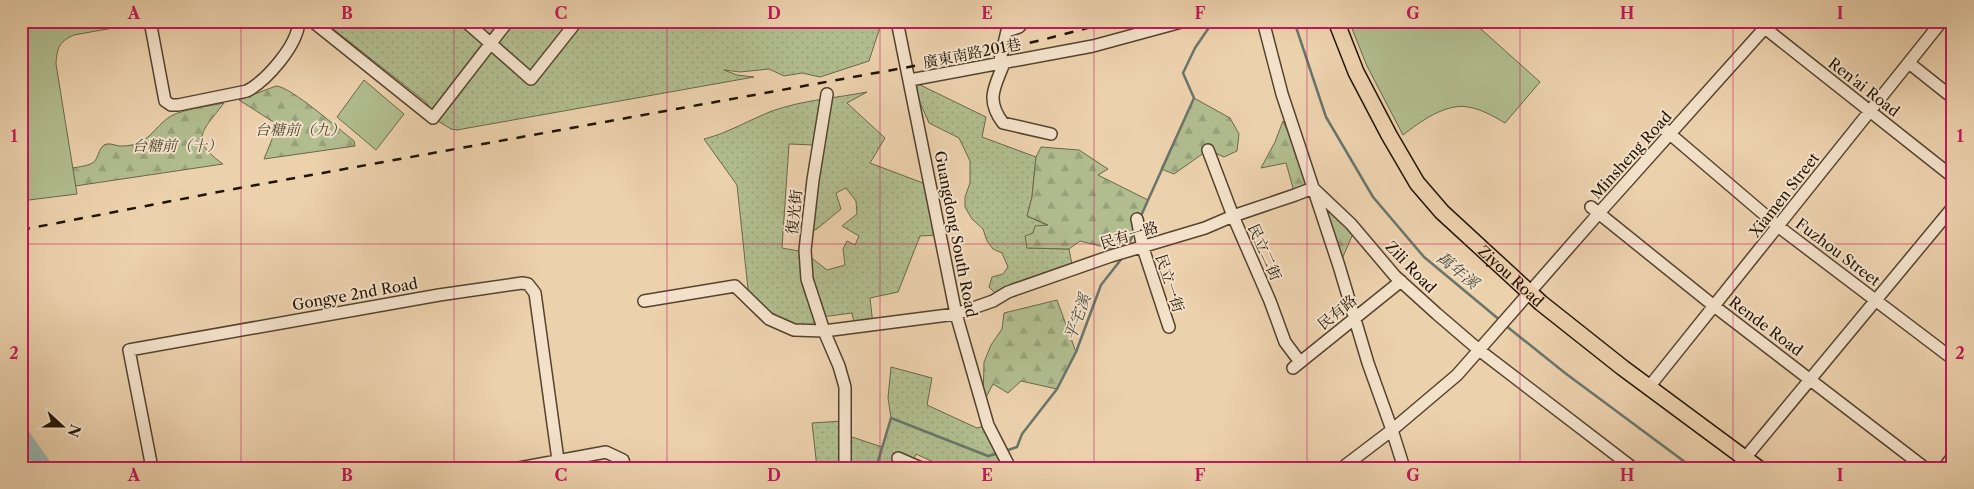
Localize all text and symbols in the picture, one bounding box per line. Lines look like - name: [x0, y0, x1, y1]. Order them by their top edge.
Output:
- text: A: [127, 3, 141, 23]
- text: B: [341, 3, 353, 23]
- text: C: [555, 3, 567, 23]
- text: D: [767, 3, 781, 23]
- text: E: [981, 3, 993, 23]
- text: F: [1195, 3, 1206, 23]
- text: G: [1406, 3, 1420, 23]
- text: H: [1620, 3, 1634, 23]
- text: I: [1837, 3, 1844, 23]
- street label: 廣東南路201巷: [921, 34, 1023, 72]
- street label: Ren'ai Road: [1825, 53, 1903, 121]
- street label: Minsheng Road: [1587, 107, 1675, 203]
- park label: 台糖前（九）: [255, 120, 345, 139]
- text: 1: [10, 126, 18, 146]
- text: 1: [1956, 126, 1964, 146]
- park label: 台糖前（十）: [132, 136, 222, 155]
- street label: Xiamen Street: [1744, 148, 1823, 242]
- street label: Guangdong South Road: [931, 149, 981, 319]
- street label: 復光街: [782, 189, 806, 235]
- street label: Fuzhou Street: [1792, 214, 1885, 290]
- street label: 民有一路: [1098, 217, 1160, 253]
- street label: 民立二街: [1244, 221, 1286, 283]
- street label: Zili Road: [1382, 237, 1440, 297]
- street label: Ziyou Road: [1475, 241, 1548, 311]
- water label: 萬年溪: [1433, 247, 1484, 294]
- street label: 民立一街: [1152, 252, 1188, 314]
- street label: Gongye 2nd Road: [291, 274, 419, 314]
- water label: 平宅溪: [1059, 289, 1095, 343]
- street label: 民有路: [1314, 290, 1360, 334]
- street label: Rende Road: [1725, 292, 1807, 360]
- text: 2: [9, 343, 19, 363]
- text: 2: [1955, 343, 1965, 363]
- north arrow: [38, 402, 88, 452]
- text: N: [64, 422, 85, 440]
- text: A: [127, 465, 141, 485]
- text: B: [341, 465, 353, 485]
- text: C: [555, 465, 567, 485]
- text: D: [767, 465, 781, 485]
- text: E: [981, 465, 993, 485]
- text: F: [1195, 465, 1206, 485]
- text: G: [1406, 465, 1420, 485]
- text: H: [1620, 465, 1634, 485]
- text: I: [1837, 465, 1844, 485]

